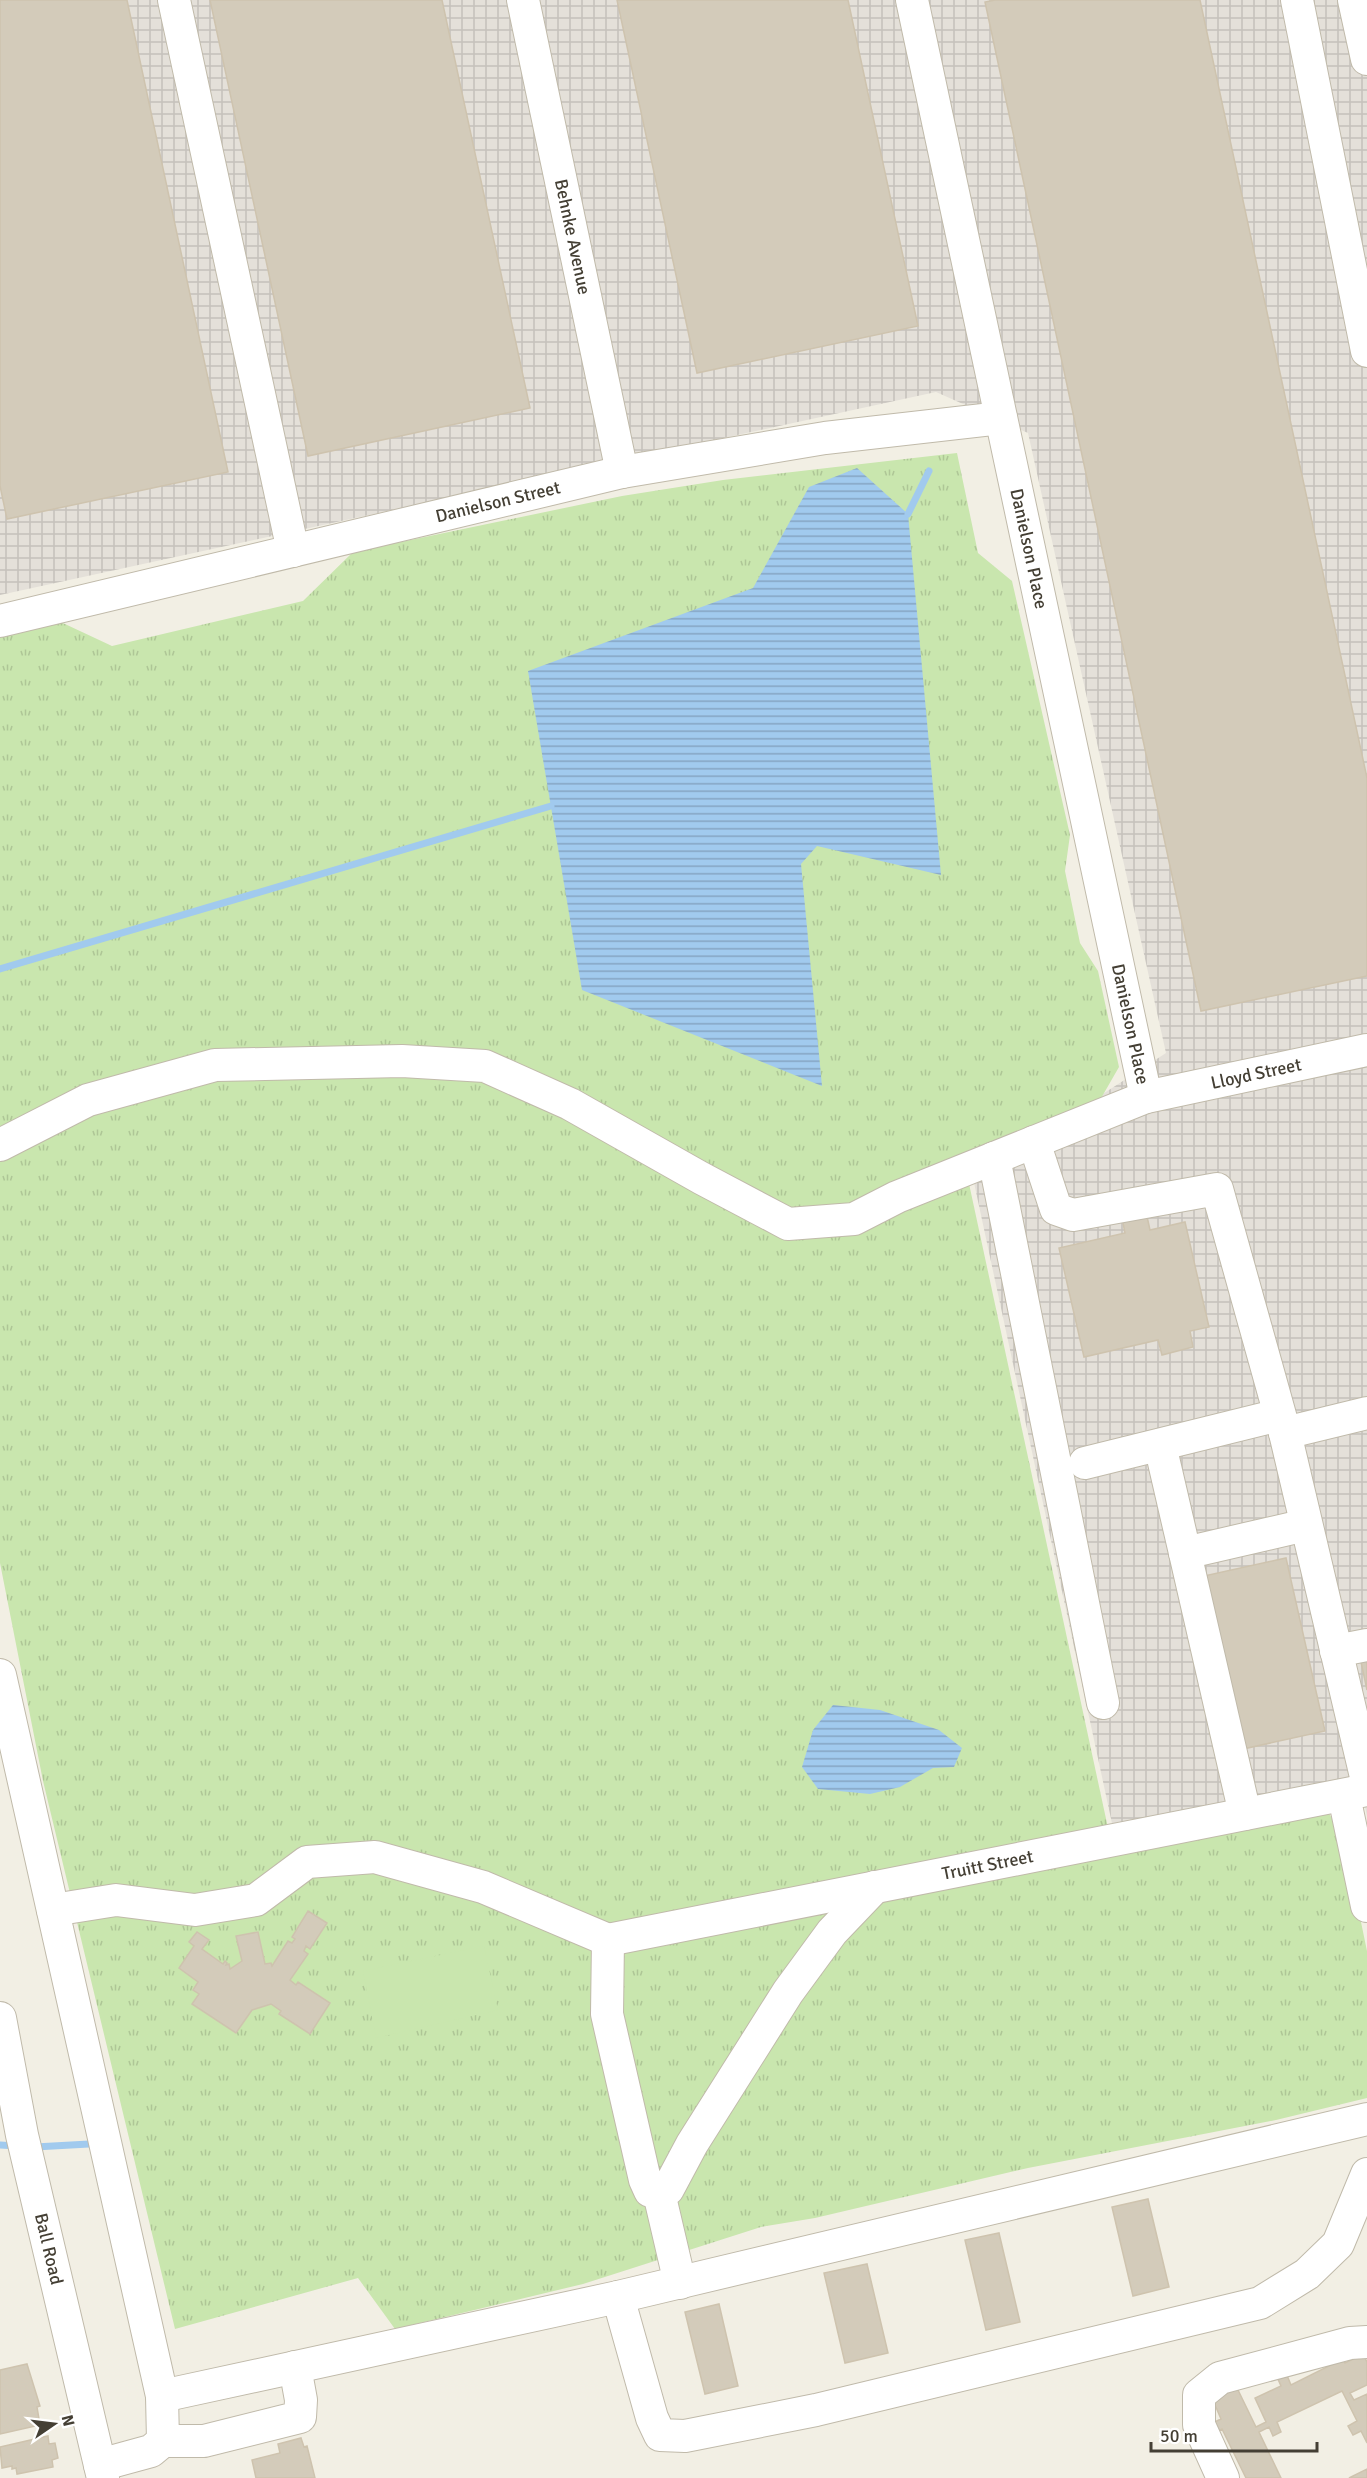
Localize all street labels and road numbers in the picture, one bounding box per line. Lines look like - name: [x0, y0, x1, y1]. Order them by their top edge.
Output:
- street label: Behnke Avenue: [550, 177, 596, 297]
- street label: Danielson Street: [433, 476, 563, 527]
- street label: Danielson Place: [1005, 486, 1053, 611]
- street label: Danielson Place: [1107, 962, 1154, 1086]
- street label: Lloyd Street: [1209, 1053, 1303, 1094]
- street label: Truitt Street: [940, 1845, 1035, 1885]
- street label: Ball Road: [30, 2211, 68, 2287]

